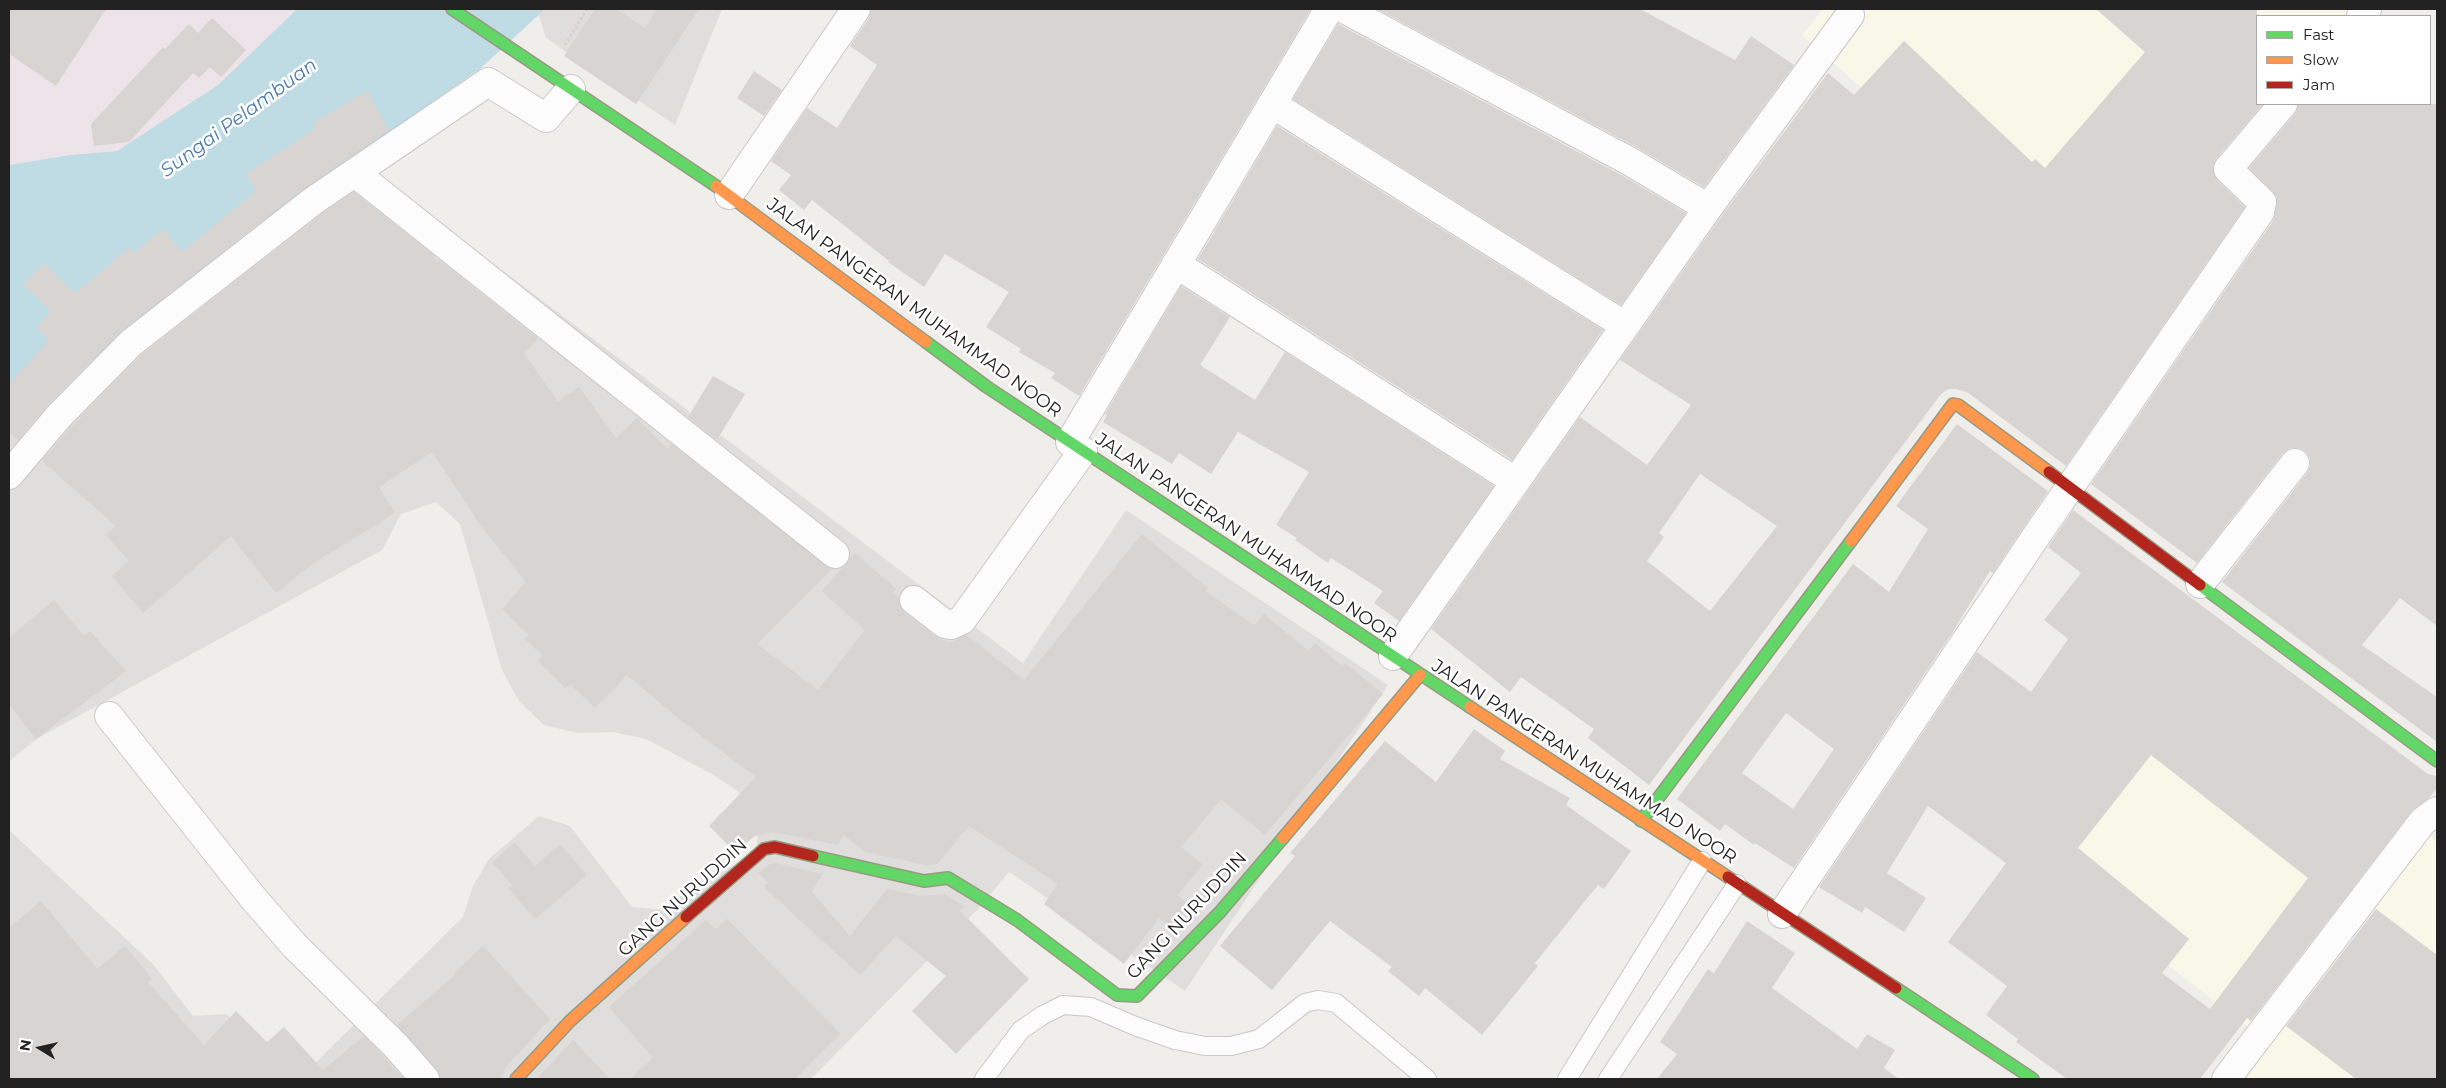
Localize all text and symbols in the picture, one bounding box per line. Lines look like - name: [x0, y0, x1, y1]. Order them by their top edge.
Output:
- legend: [2256, 15, 2431, 105]
- text: Fast: [2303, 25, 2334, 44]
- text: Slow: [2303, 50, 2339, 69]
- water label: Sungai Pelambuan: [156, 54, 322, 182]
- text: Jam: [2303, 75, 2335, 94]
- street label: JALAN PANGERAN MUHAMMAD NOOR: [762, 194, 1066, 422]
- street label: JALAN PANGERAN MUHAMMAD NOOR: [1091, 429, 1401, 647]
- street label: JALAN PANGERAN MUHAMMAD NOOR: [1428, 655, 1740, 869]
- street label: GANG NURUDDIN: [614, 834, 752, 962]
- street label: GANG NURUDDIN: [1122, 848, 1252, 984]
- north arrow: [15, 1023, 65, 1073]
- text: N: [15, 1038, 35, 1053]

